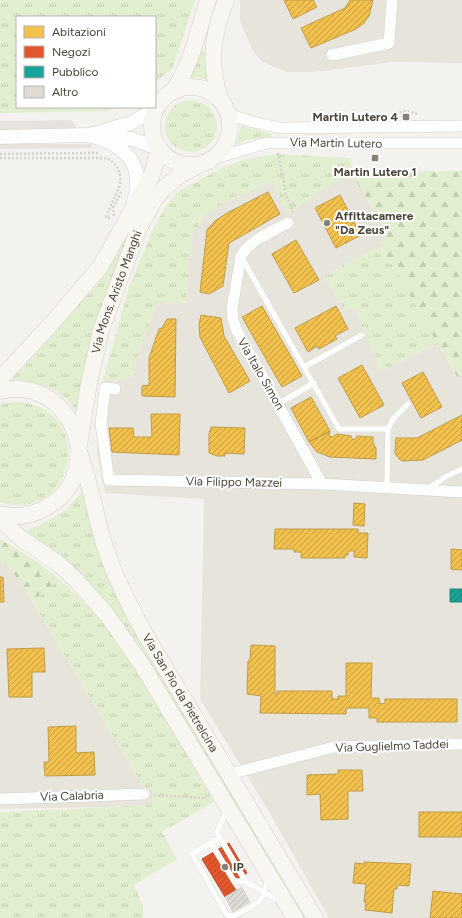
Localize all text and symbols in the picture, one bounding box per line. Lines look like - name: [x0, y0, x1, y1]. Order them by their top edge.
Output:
- legend: [16, 16, 156, 108]
- text: Abitazioni: [52, 25, 106, 39]
- text: Negozi: [52, 45, 91, 59]
- text: Pubblico: [52, 65, 99, 79]
- text: Altro: [52, 85, 78, 99]
- place label: Martin Lutero 4: [313, 110, 398, 124]
- marker: Martin Lutero 4: [401, 112, 411, 122]
- street label: Via Martin Lutero: [290, 135, 382, 151]
- marker: Martin Lutero 1: [370, 153, 380, 163]
- place label: Martin Lutero 1: [334, 165, 416, 179]
- place label: Affittacamere "Da Zeus": [335, 209, 414, 237]
- marker: Affittacamere "Da Zeus": [322, 218, 332, 228]
- street label: Via Mons. Aristo Manghi: [89, 229, 144, 355]
- street label: Via Italo Simon: [235, 336, 287, 413]
- street label: Via Filippo Mazzei: [186, 474, 282, 490]
- street label: Via San Pio da Pietrelcina: [139, 631, 221, 755]
- street label: Via Guglielmo Taddei: [335, 737, 449, 755]
- street label: Via Calabria: [40, 788, 104, 804]
- place label: IP: [233, 860, 244, 874]
- marker: IP: [220, 862, 230, 872]

